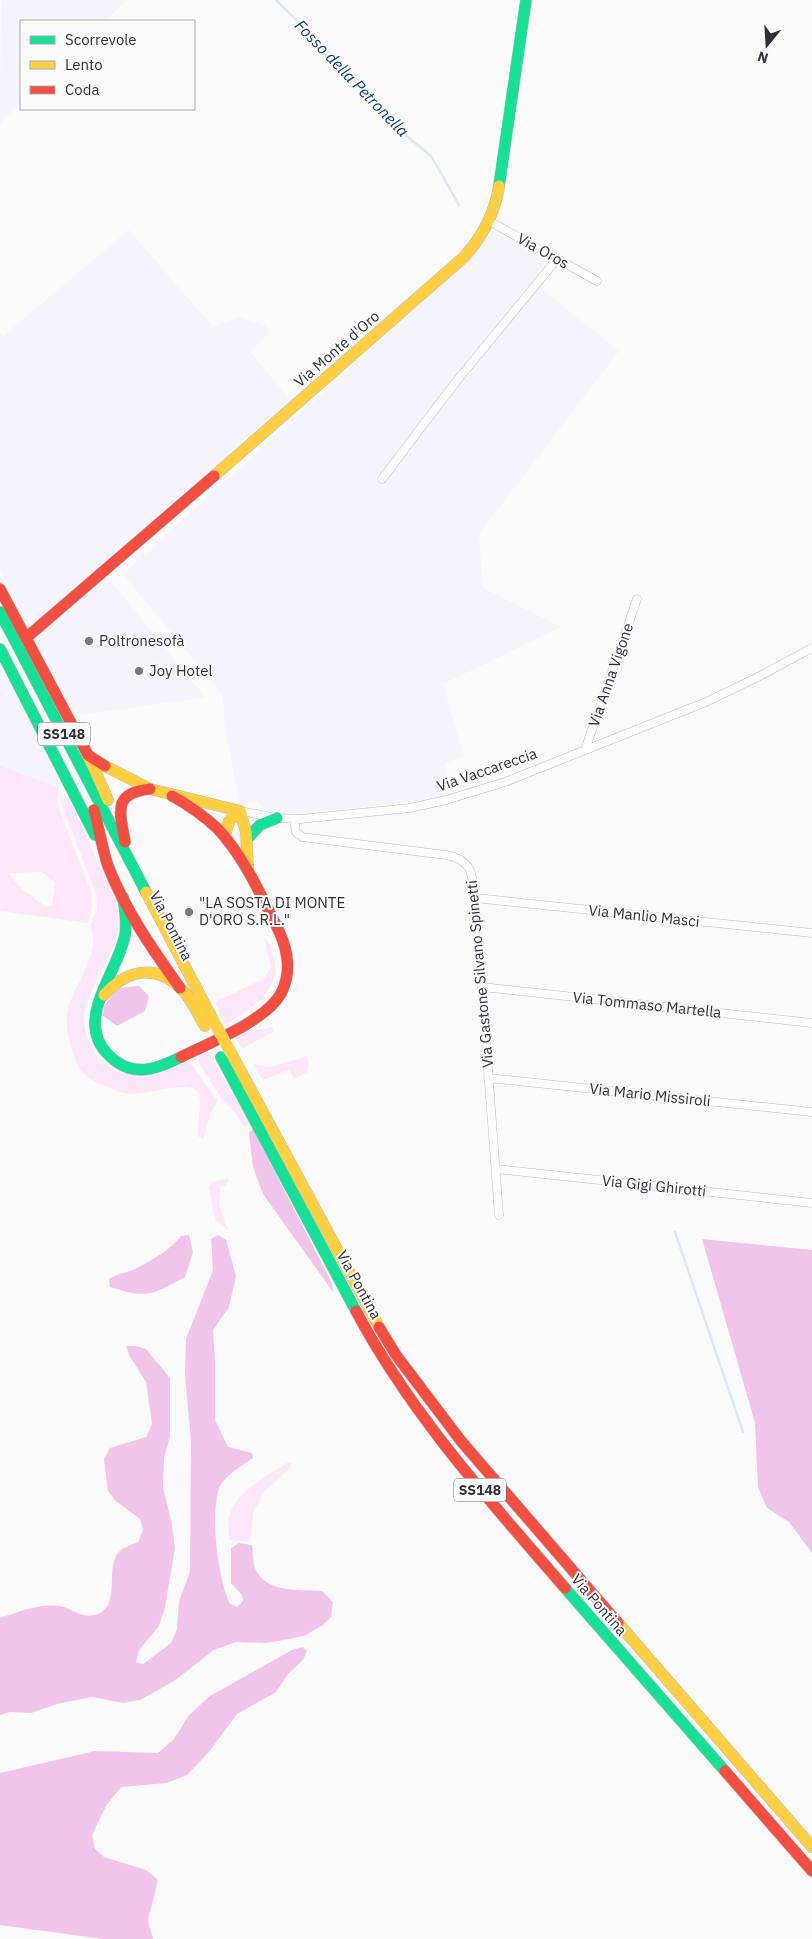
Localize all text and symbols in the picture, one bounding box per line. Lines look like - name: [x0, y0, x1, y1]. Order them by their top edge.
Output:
- water label: Fosso della Petronella: [291, 15, 413, 141]
- legend: [20, 20, 195, 110]
- north arrow: [742, 20, 792, 70]
- text: Scorrevole: [65, 30, 137, 49]
- text: N: [755, 47, 771, 67]
- text: Lento: [65, 55, 103, 74]
- text: Coda: [65, 80, 99, 99]
- street label: Via Oros: [514, 229, 572, 272]
- street label: Via Monte d'Oro: [290, 306, 383, 391]
- street label: Via Anna Vigone: [584, 620, 637, 729]
- place label: Poltronesofà: [99, 631, 185, 650]
- marker: Poltronesofà: [83, 635, 95, 647]
- place label: Joy Hotel: [149, 661, 213, 680]
- marker: Joy Hotel: [133, 665, 145, 677]
- road number: SS148: [38, 722, 90, 746]
- street label: Via Vaccareccia: [434, 744, 539, 796]
- street label: Via Gastone Silvano Spinetti: [462, 879, 497, 1069]
- street label: Via Pontina: [146, 888, 197, 964]
- place label: "LA SOSTA DI MONTE D'ORO S.R.L.": [199, 893, 345, 929]
- street label: Via Manlio Masci: [588, 900, 701, 931]
- marker: "LA SOSTA DI MONTE D'ORO S.R.L.": [183, 906, 195, 918]
- street label: Via Tommaso Martella: [572, 987, 722, 1022]
- street label: Via Mario Missiroli: [589, 1079, 712, 1110]
- street label: Via Gigi Ghirotti: [601, 1171, 707, 1200]
- street label: Via Pontina: [333, 1247, 386, 1322]
- road number: SS148: [454, 1478, 506, 1502]
- street label: Via Pontina: [567, 1570, 631, 1639]

